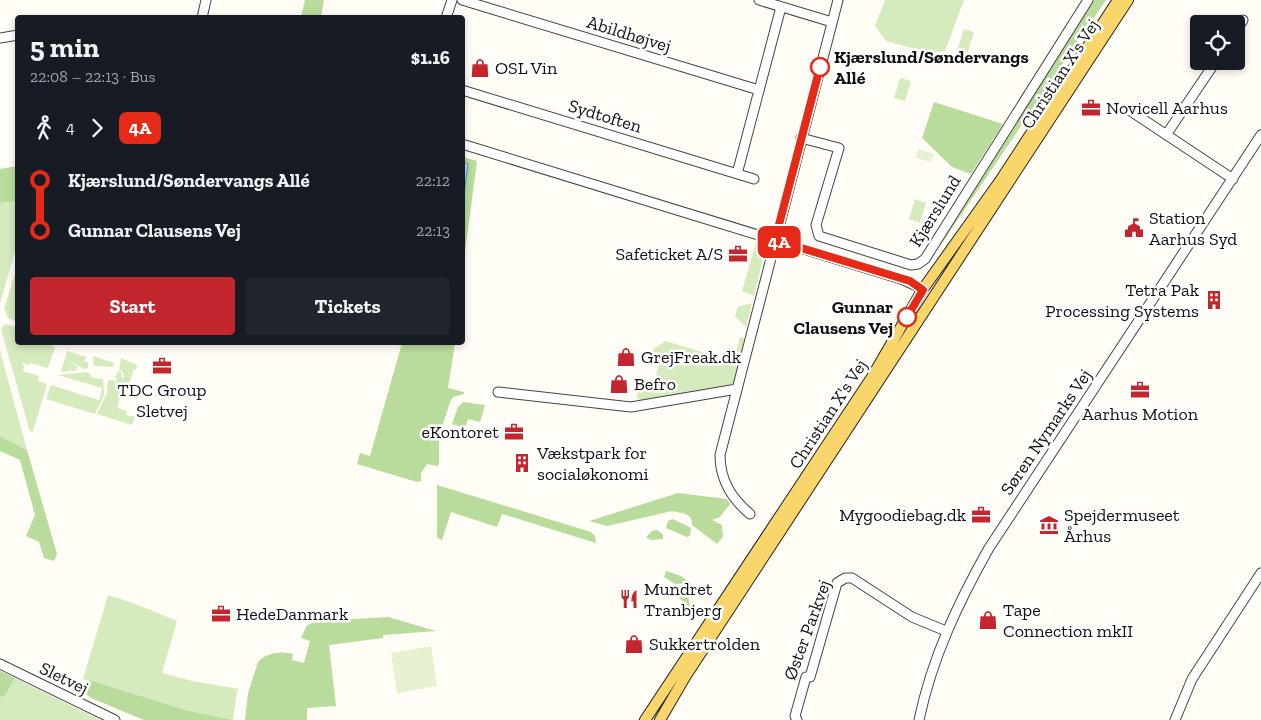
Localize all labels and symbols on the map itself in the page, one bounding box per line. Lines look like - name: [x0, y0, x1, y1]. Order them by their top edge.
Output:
- street label: Abildhøjvej: [584, 11, 674, 57]
- street label: Christian X's Vej: [1016, 15, 1104, 133]
- place label: Kjærslund/Søndervangs Allé: [834, 46, 1029, 89]
- shop icon: OSL Vin: [469, 57, 491, 79]
- place label: OSL Vin: [495, 57, 558, 79]
- marker: Kjærslund/Søndervangs Allé: [810, 57, 830, 77]
- street label: Sydtoften: [566, 94, 645, 138]
- office icon: Novicell Aarhus: [1080, 97, 1102, 119]
- place label: Novicell Aarhus: [1106, 97, 1228, 119]
- street label: Kjærslund: [904, 171, 966, 251]
- place label: Station Aarhus Syd: [1149, 207, 1237, 250]
- public building icon: Station Aarhus Syd: [1123, 217, 1145, 239]
- line badge: 4A: [756, 226, 802, 258]
- place label: Safeticket A/S: [616, 243, 723, 265]
- office icon: Safeticket A/S: [727, 243, 749, 265]
- place label: Tetra Pak Processing Systems: [1045, 279, 1200, 322]
- building icon: Tetra Pak Processing Systems: [1203, 289, 1225, 311]
- place label: Gunnar Clausens Vej: [794, 296, 893, 339]
- marker: Gunnar Clausens Vej: [897, 307, 917, 327]
- shop icon: GrejFreak.dk: [615, 346, 637, 368]
- place label: GrejFreak.dk: [641, 346, 742, 368]
- office icon: TDC Group Sletvej: [151, 355, 173, 377]
- street label: Christian X's Vej: [784, 355, 872, 473]
- street label: Søren Nymarks Vej: [996, 365, 1096, 499]
- shop icon: Befro: [608, 373, 630, 395]
- place label: Befro: [634, 373, 676, 395]
- place label: TDC Group Sletvej: [118, 379, 206, 422]
- office icon: Aarhus Motion: [1129, 379, 1151, 401]
- place label: Aarhus Motion: [1082, 403, 1199, 425]
- place label: eKontoret: [421, 421, 499, 443]
- office icon: eKontoret: [503, 421, 525, 443]
- place label: Vækstpark for socialøkonomi: [536, 442, 649, 485]
- building icon: Vækstpark for socialøkonomi: [511, 452, 533, 474]
- place label: Mygoodiebag.dk: [839, 504, 967, 526]
- office icon: Mygoodiebag.dk: [970, 504, 992, 526]
- place label: Spejdermuseet Århus: [1064, 504, 1180, 547]
- museum icon: Spejdermuseet Århus: [1038, 514, 1060, 536]
- street label: Øster Parkvej: [779, 577, 835, 683]
- place label: Mundret Tranbjerg: [644, 578, 722, 621]
- restaurant icon: Mundret Tranbjerg: [618, 588, 640, 610]
- place label: Tape Connection mkII: [1003, 599, 1133, 642]
- office icon: HedeDanmark: [210, 603, 232, 625]
- place label: HedeDanmark: [236, 603, 349, 625]
- shop icon: Tape Connection mkII: [977, 609, 999, 631]
- shop icon: Sukkertrolden: [623, 633, 645, 655]
- place label: Sukkertrolden: [649, 633, 761, 655]
- street label: Sletvej: [36, 657, 92, 699]

